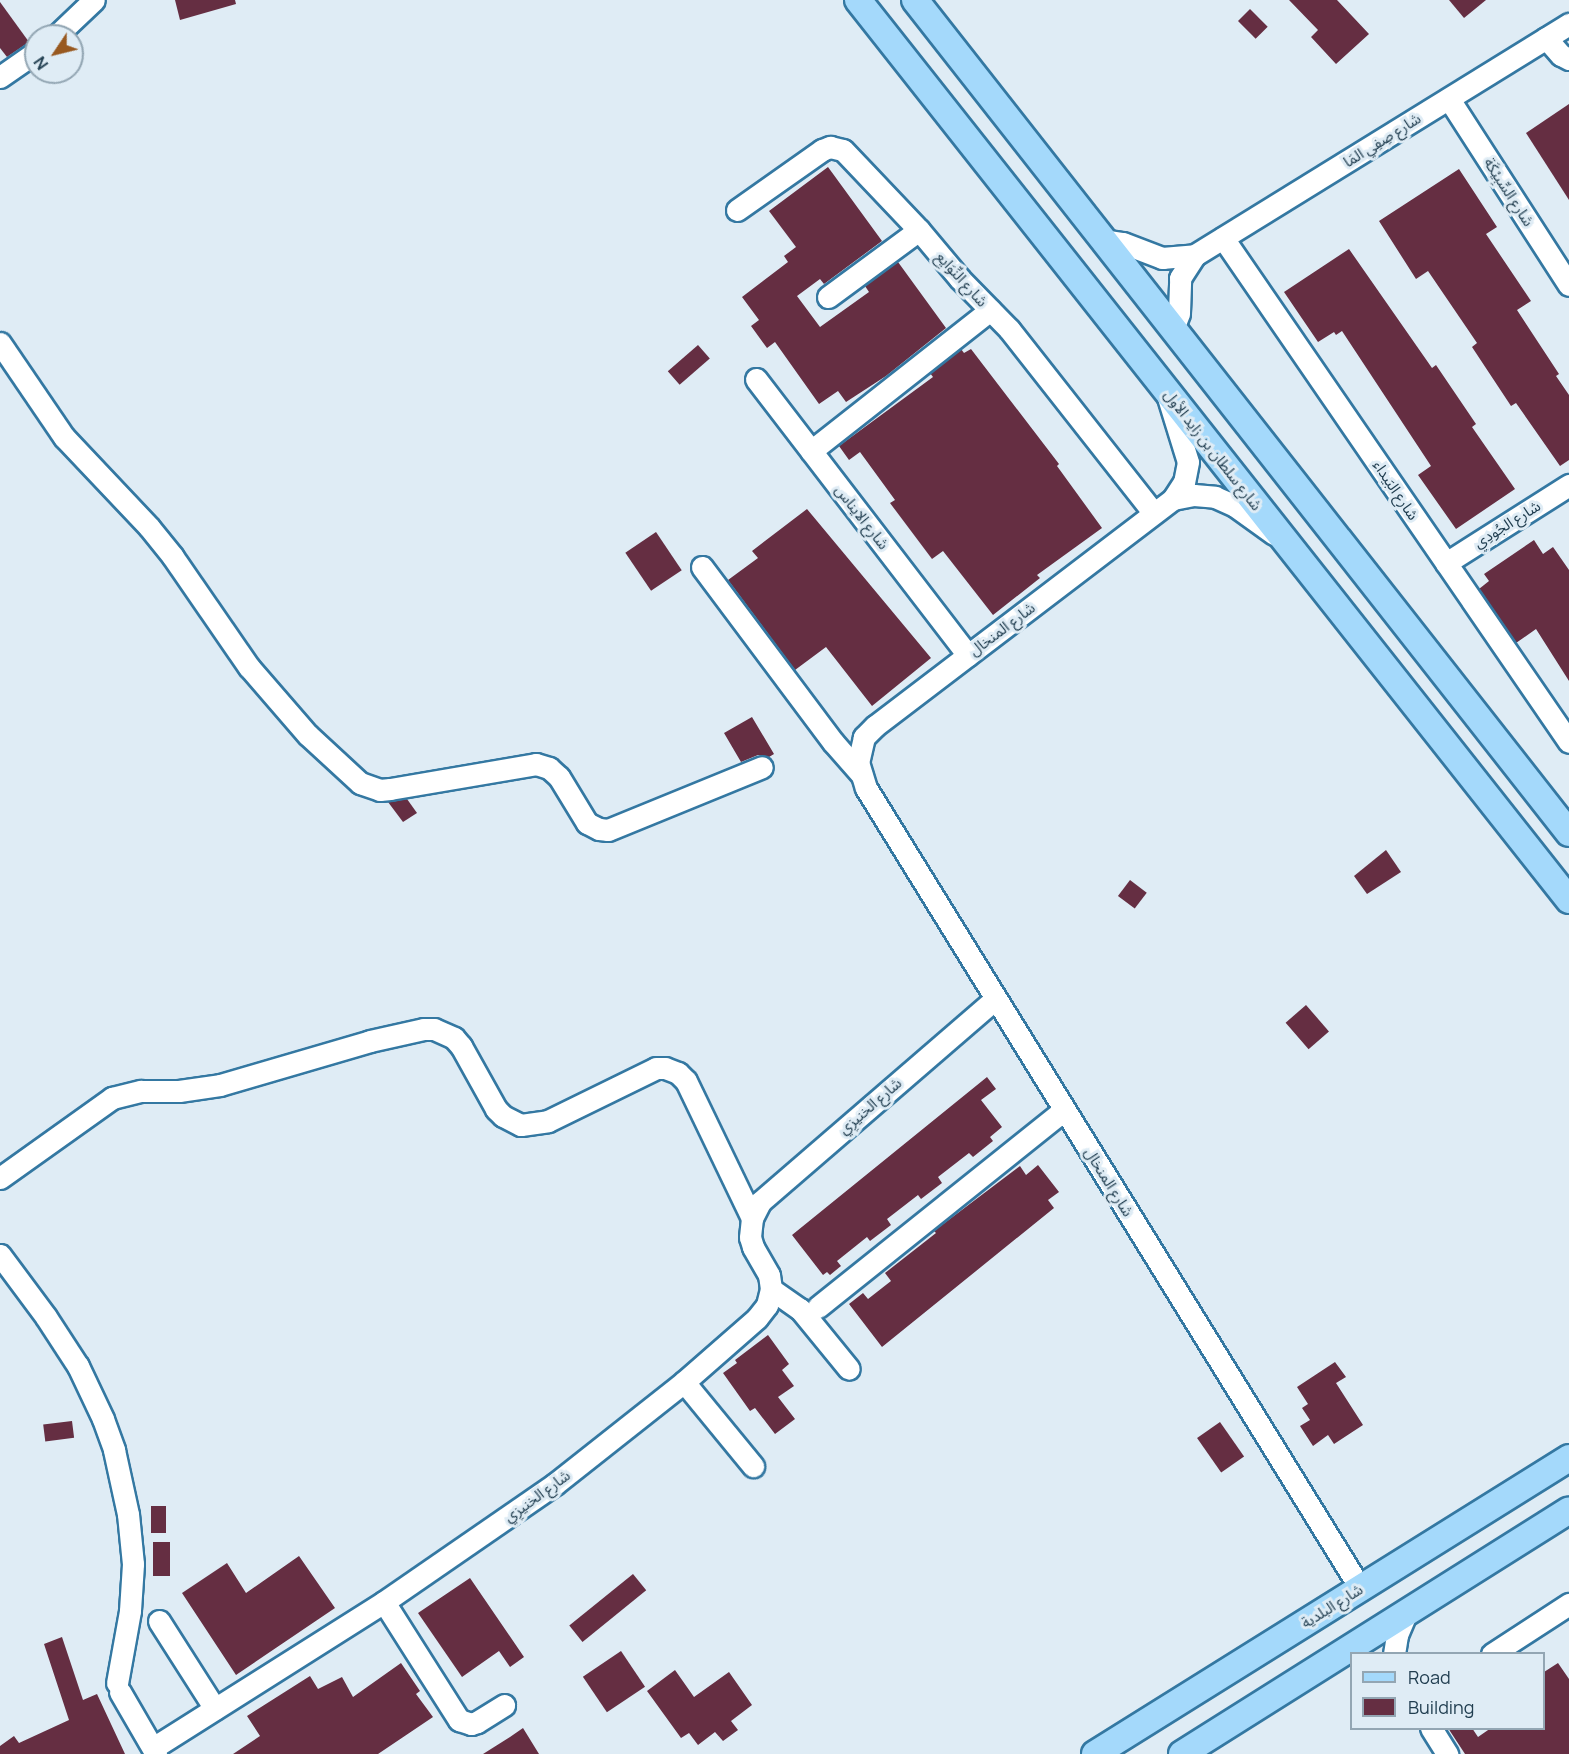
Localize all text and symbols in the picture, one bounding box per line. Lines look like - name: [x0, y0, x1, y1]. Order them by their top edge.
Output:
- north arrow: [24, 24, 84, 84]
- text: N: [29, 52, 53, 74]
- street label: شارع صِفِي المَا: [1340, 109, 1424, 171]
- street label: شارع السِّبِيْكَة: [1480, 154, 1538, 230]
- street label: شارع النِّوَايِع: [933, 248, 991, 310]
- street label: شارع سلطان بن زايد الأول: [1160, 386, 1266, 514]
- street label: شارع البَيداء: [1369, 457, 1423, 523]
- street label: شارع الايناس: [831, 481, 893, 553]
- street label: شارع الجُودِي: [1470, 497, 1544, 551]
- street label: شارع المنخال: [965, 598, 1039, 660]
- street label: شارع الخنيزِي: [835, 1074, 905, 1138]
- street label: شارع المنخال: [1081, 1144, 1137, 1220]
- street label: شارع الخنيزِي: [500, 1466, 574, 1526]
- street label: شارع البلدية: [1298, 1580, 1366, 1632]
- legend: [1350, 1652, 1545, 1730]
- text: Road: [1408, 1665, 1451, 1689]
- text: Building: [1408, 1695, 1474, 1719]

